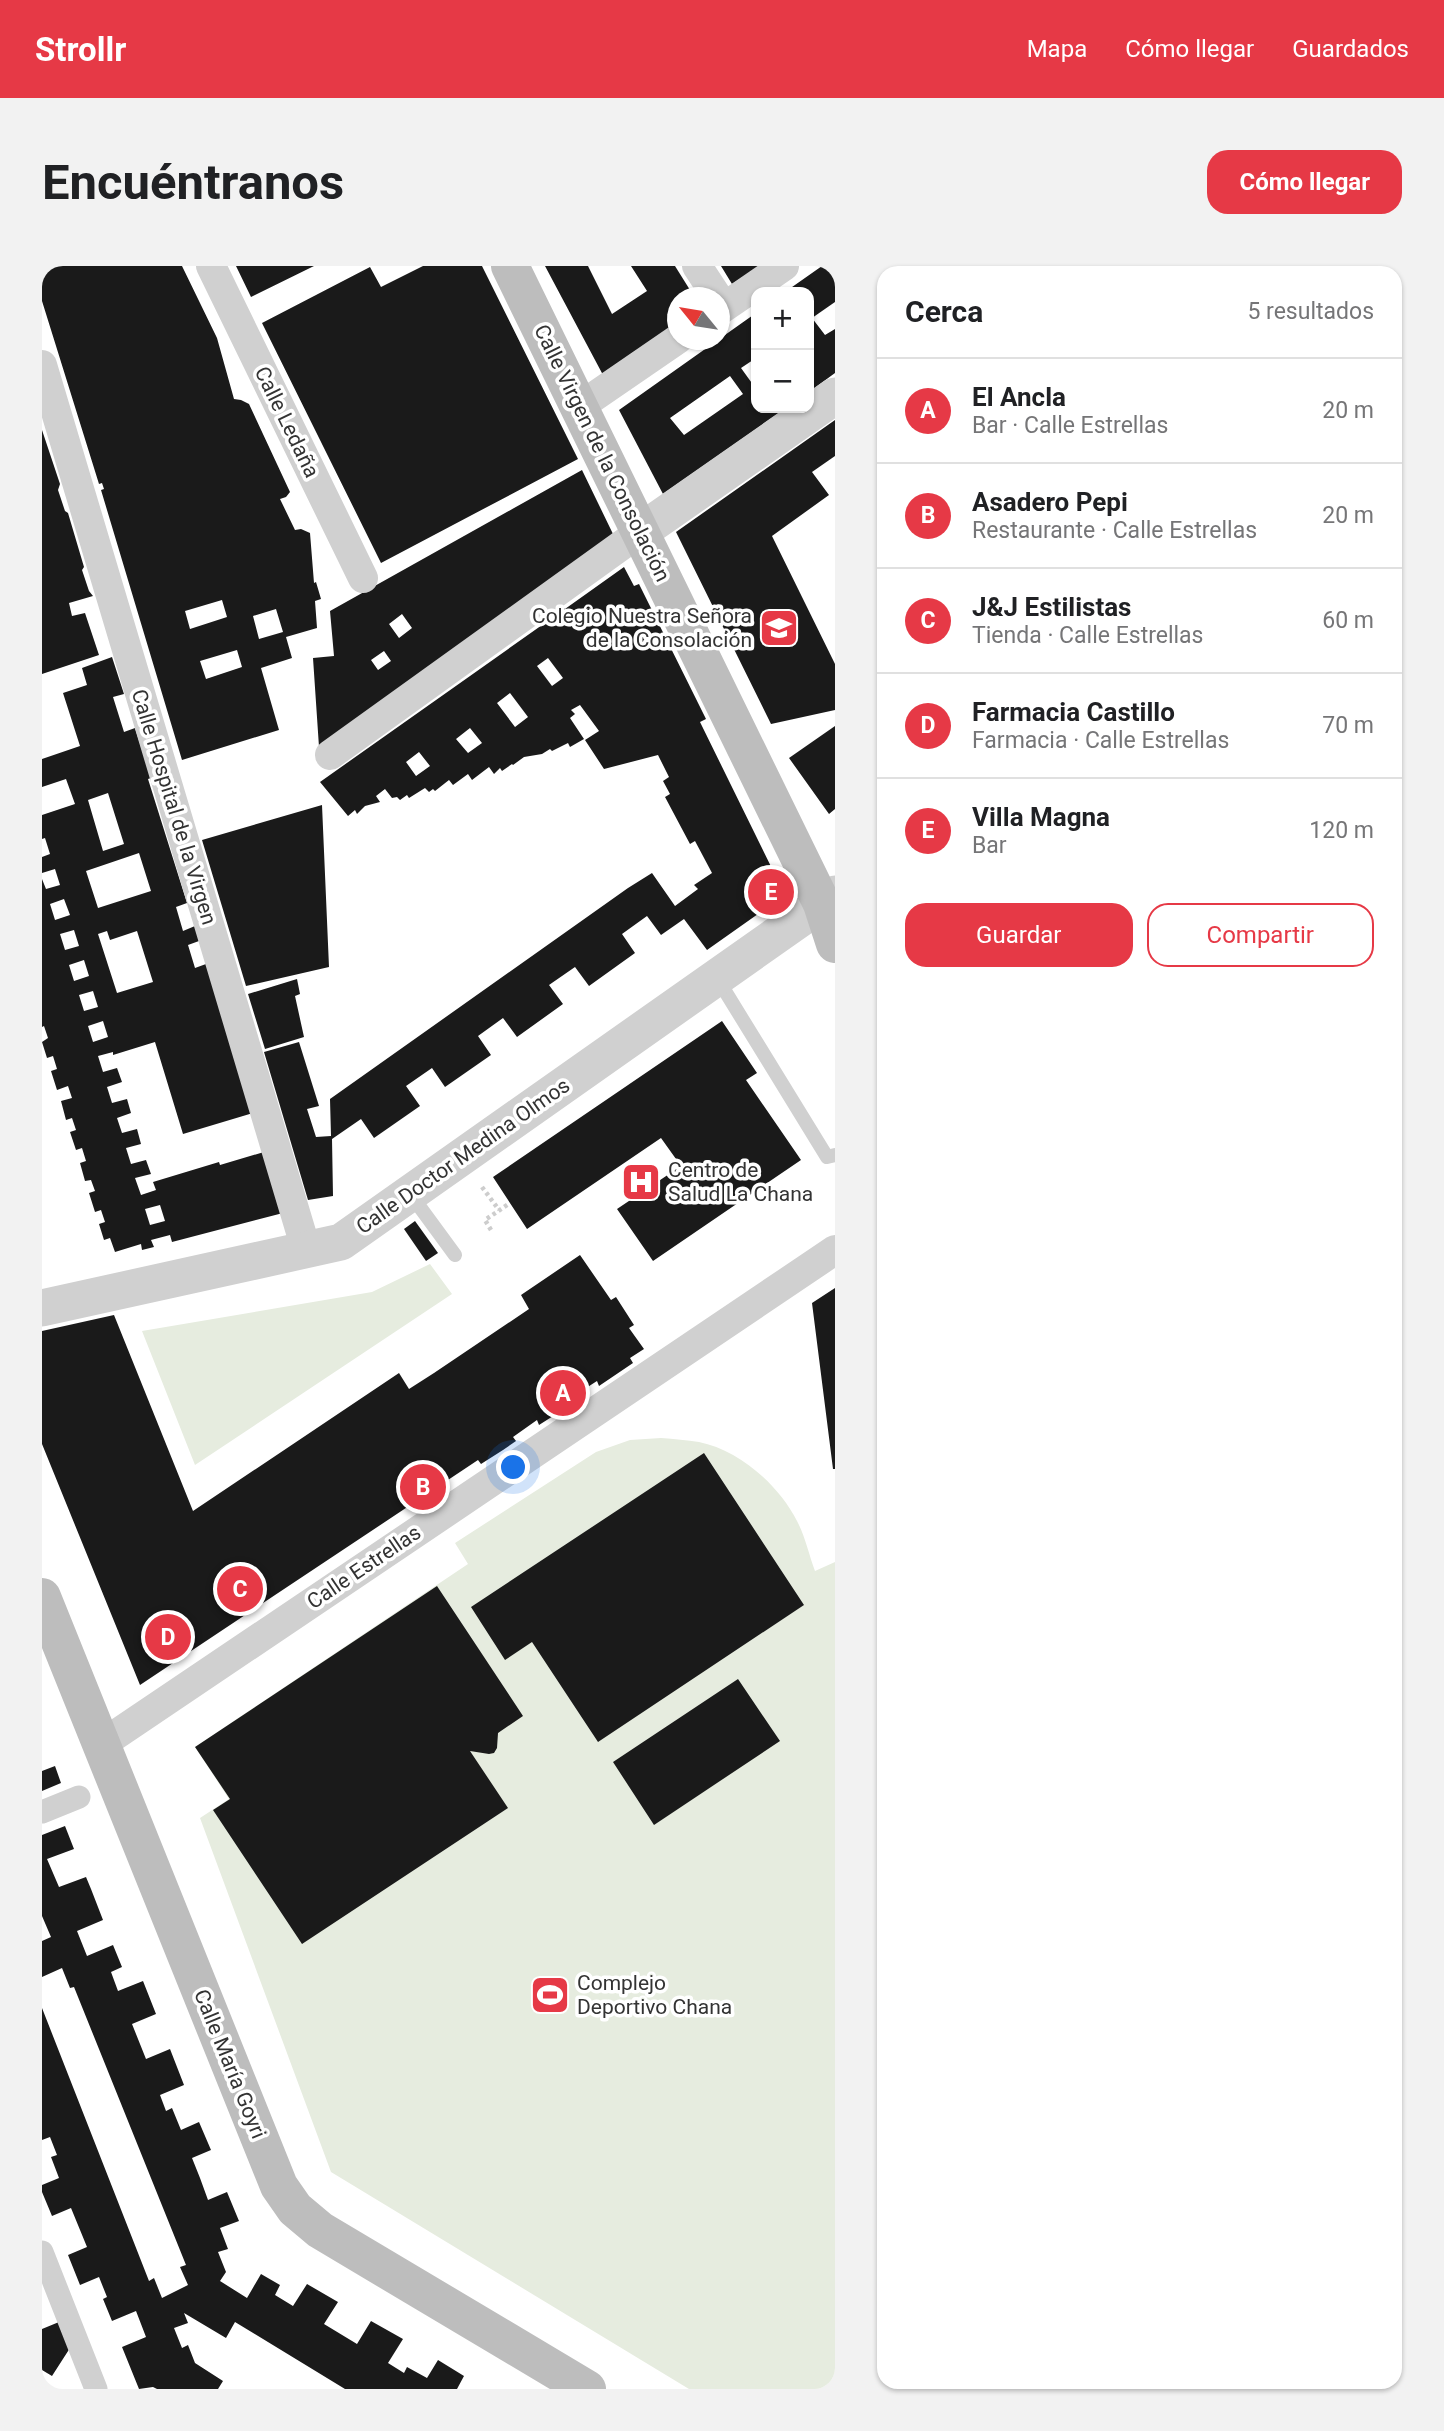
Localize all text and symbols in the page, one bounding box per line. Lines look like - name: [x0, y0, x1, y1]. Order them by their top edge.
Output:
- text: Strollr: [35, 30, 126, 69]
- text: Mapa: [1027, 35, 1087, 63]
- text: Cómo llegar: [1125, 35, 1254, 63]
- text: Guardados: [1292, 35, 1409, 63]
- button: Cómo llegar: [1207, 150, 1402, 214]
- text: Encuéntranos: [42, 154, 344, 211]
- north arrow: [667, 287, 730, 350]
- map controls: [751, 287, 814, 413]
- button: +: [751, 287, 814, 350]
- text: Cerca: [905, 294, 983, 329]
- text: 5 resultados: [1247, 298, 1374, 325]
- street label: Calle Virgen de la Consolación: [529, 321, 675, 585]
- button: −: [751, 350, 814, 413]
- street label: Calle Ledaña: [250, 363, 324, 481]
- text: El Ancla: [972, 382, 1066, 412]
- text: A: [920, 397, 936, 424]
- text: 20 m: [1322, 397, 1374, 424]
- text: Bar · Calle Estrellas: [972, 412, 1168, 439]
- text: Asadero Pepi: [972, 487, 1128, 517]
- text: B: [921, 502, 935, 529]
- text: 20 m: [1322, 502, 1374, 529]
- text: Restaurante · Calle Estrellas: [972, 517, 1257, 544]
- text: J&J Estilistas: [972, 592, 1131, 622]
- place label: Colegio Nuestra Señora de la Consolación: [532, 604, 752, 652]
- school or university icon: Colegio Nuestra Señora de la Consolación: [758, 607, 800, 649]
- text: C: [920, 607, 936, 634]
- text: 60 m: [1322, 607, 1374, 634]
- text: Tienda · Calle Estrellas: [972, 622, 1204, 649]
- street label: Calle Hospital de la Virgen: [127, 686, 221, 928]
- text: Farmacia Castillo: [972, 697, 1175, 727]
- text: D: [921, 712, 935, 739]
- text: 70 m: [1322, 712, 1374, 739]
- text: Farmacia · Calle Estrellas: [972, 727, 1229, 754]
- text: Villa Magna: [972, 802, 1110, 832]
- text: E: [922, 817, 934, 844]
- text: 120 m: [1309, 817, 1374, 844]
- text: Bar: [972, 832, 1007, 859]
- pin: E: [748, 866, 794, 918]
- button: Guardar: [905, 903, 1133, 967]
- button: Compartir: [1147, 903, 1374, 967]
- street label: Calle Doctor Medina Olmos: [352, 1073, 574, 1239]
- place label: Centro de Salud La Chana: [668, 1158, 813, 1206]
- hospital icon: Centro de Salud La Chana: [620, 1161, 662, 1203]
- pin: A: [540, 1367, 586, 1419]
- your location: [496, 1450, 530, 1484]
- pin: B: [400, 1461, 446, 1513]
- street label: Calle Estrellas: [303, 1520, 425, 1614]
- pin: C: [217, 1563, 263, 1615]
- pin: D: [145, 1611, 191, 1663]
- place label: Complejo Deportivo Chana: [577, 1971, 732, 2019]
- sports icon: Complejo Deportivo Chana: [529, 1974, 571, 2016]
- street label: Calle María Goyri: [189, 1986, 271, 2142]

